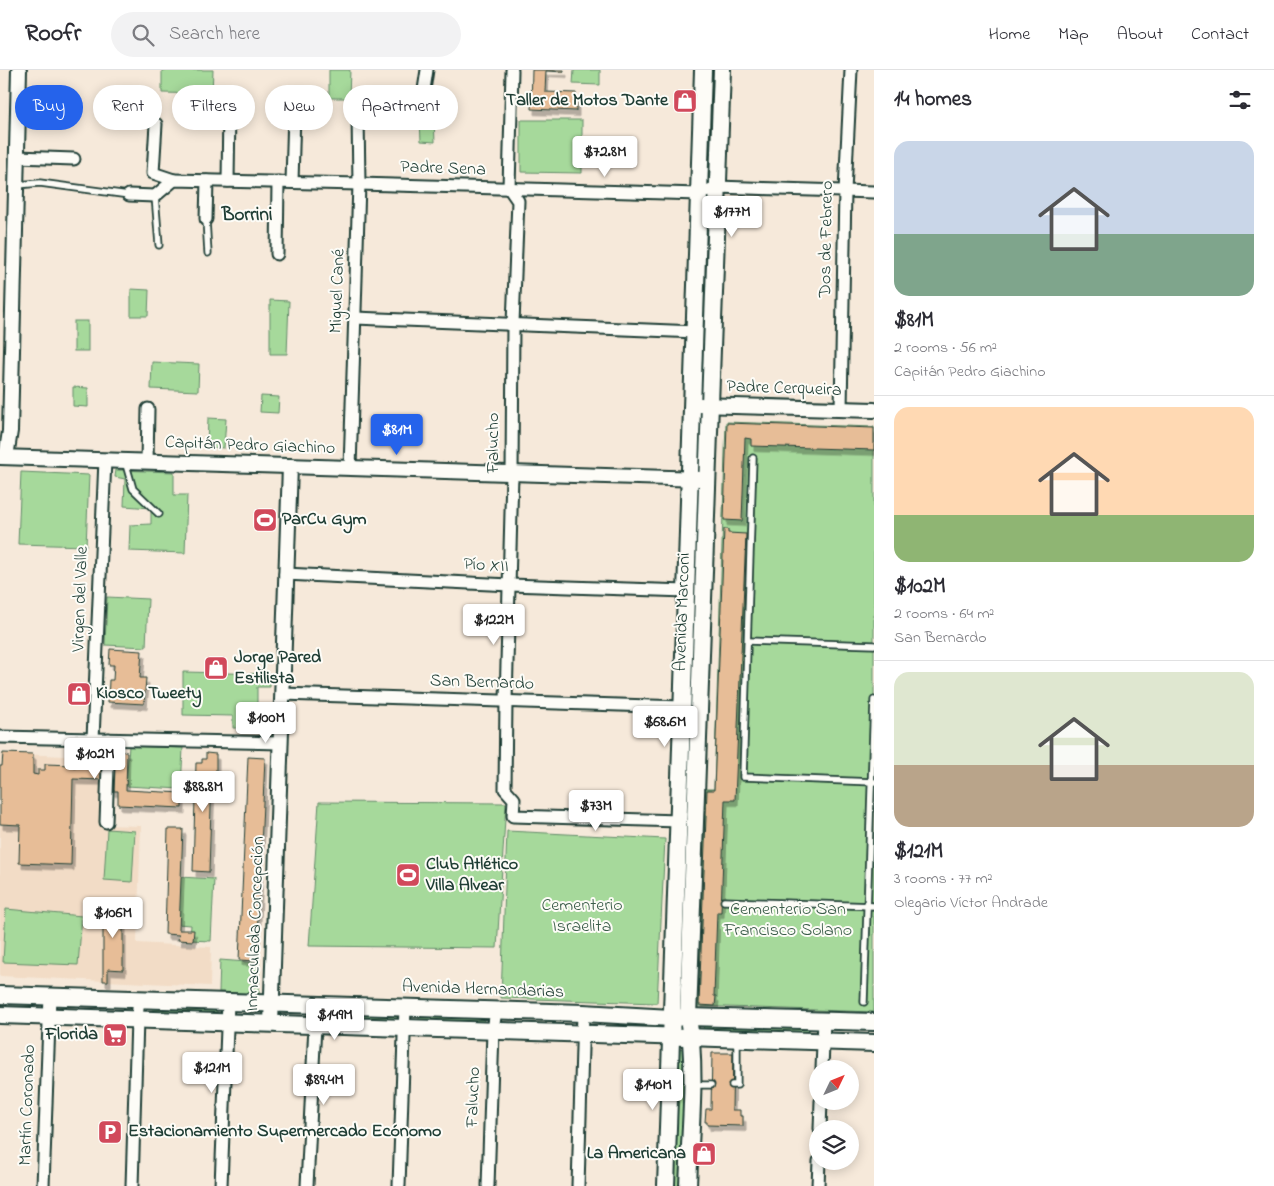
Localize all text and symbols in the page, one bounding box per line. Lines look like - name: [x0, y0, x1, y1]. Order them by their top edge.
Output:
- search box: [111, 12, 461, 57]
- text: Roofr: [25, 17, 81, 52]
- icon: search: [129, 21, 157, 49]
- text: Search here: [169, 21, 260, 48]
- text: Home: [989, 22, 1030, 48]
- text: Map: [1058, 22, 1089, 48]
- text: About: [1117, 22, 1163, 48]
- text: Contact: [1191, 22, 1249, 48]
- chip: Buy: [15, 85, 83, 130]
- chip: Rent: [93, 85, 162, 130]
- chip: Filters: [172, 85, 255, 130]
- chip: New: [265, 85, 333, 130]
- chip: Apartment: [343, 85, 458, 130]
- text: 14 homes: [894, 85, 972, 115]
- icon: filters: [1226, 86, 1254, 114]
- place label: Taller de Motos Dante: [506, 88, 669, 114]
- shop icon: Taller de Motos Dante: [672, 88, 698, 114]
- pin: $72.8M: [564, 136, 646, 178]
- text: $72.8M: [583, 140, 627, 164]
- street label: Padre Sena: [400, 155, 486, 183]
- icon: home: [1029, 174, 1119, 264]
- street label: Dos de Febrero: [813, 180, 841, 299]
- pin: $177M: [697, 196, 767, 238]
- text: $177M: [713, 200, 751, 224]
- district label: Borrini: [221, 202, 272, 229]
- street label: Miguel Cané: [324, 247, 354, 334]
- text: $81M: [894, 306, 934, 336]
- text: 2 rooms · 56 m²: [894, 336, 997, 360]
- text: Capitán Pedro Giachino: [894, 360, 1045, 384]
- street label: Padre Cerqueira: [726, 374, 842, 404]
- street label: Falucho: [481, 413, 507, 474]
- pin: $81M: [367, 414, 427, 456]
- text: $81M: [382, 418, 412, 442]
- street label: Capitán Pedro Giachino: [164, 430, 336, 462]
- icon: home: [1029, 439, 1119, 529]
- sports icon: ParCu Gym: [252, 507, 278, 533]
- place label: ParCu Gym: [282, 507, 367, 534]
- street label: Virgen del Valle: [66, 545, 97, 653]
- street label: Pío XII: [463, 552, 509, 580]
- street label: Avenida Marconi: [668, 552, 698, 672]
- text: $102M: [894, 572, 946, 602]
- text: 2 rooms · 64 m²: [894, 602, 994, 626]
- pin: $122M: [459, 604, 529, 646]
- text: $122M: [474, 608, 514, 632]
- text: San Bernardo: [894, 626, 987, 650]
- place label: Jorge Pared Estilista: [234, 645, 322, 692]
- shop icon: Jorge Pared Estilista: [203, 655, 229, 681]
- street label: San Bernardo: [430, 668, 534, 698]
- shop icon: Kiosco Tweety: [66, 681, 92, 707]
- place label: Kiosco Tweety: [96, 681, 202, 708]
- pin: $100M: [231, 702, 301, 744]
- icon: home: [1029, 704, 1119, 794]
- text: $100M: [247, 706, 285, 730]
- pin: $68.6M: [624, 706, 706, 748]
- text: $68.6M: [644, 710, 686, 734]
- pin: $102M: [60, 738, 130, 780]
- text: $102M: [75, 742, 115, 766]
- pin: $88.8M: [162, 770, 244, 813]
- text: $88.8M: [183, 775, 223, 799]
- pin: $73M: [566, 790, 626, 832]
- text: $73M: [580, 794, 612, 818]
- street label: Inmaculada Concepción: [240, 836, 272, 1012]
- text: $121M: [894, 837, 943, 867]
- place label: Club Atlético Villa Alvear: [425, 852, 518, 899]
- sports icon: Club Atlético Villa Alvear: [395, 862, 421, 888]
- text: 3 rooms · 77 m²: [894, 867, 993, 891]
- text: Olegario Víctor Andrade: [894, 891, 1048, 915]
- park label: Cementerio Israelita: [541, 893, 623, 940]
- pin: $106M: [78, 896, 148, 939]
- park label: Cementerio San Francisco Solano: [723, 897, 852, 944]
- text: $106M: [94, 901, 132, 925]
- street label: Avenida Hernandarias: [401, 974, 565, 1006]
- pin: $149M: [300, 998, 370, 1041]
- text: $149M: [317, 1003, 353, 1027]
- place label: Florida: [44, 1022, 98, 1048]
- supermarket icon: Florida: [102, 1022, 128, 1048]
- street label: Martín Coronado: [13, 1044, 43, 1166]
- pin: $121M: [177, 1052, 247, 1094]
- text: $121M: [193, 1056, 231, 1080]
- north arrow: [809, 1060, 859, 1110]
- map controls: [809, 1060, 859, 1170]
- pin: $89.4M: [283, 1064, 365, 1106]
- street label: Falucho: [460, 1066, 488, 1129]
- text: $89.4M: [304, 1068, 344, 1092]
- pin: $140M: [618, 1068, 688, 1111]
- text: $140M: [634, 1073, 672, 1097]
- parking icon: Estacionamiento Supermercado Ecónomo: [97, 1119, 123, 1145]
- place label: Estacionamiento Supermercado Ecónomo: [128, 1119, 441, 1145]
- button: layers: [809, 1120, 859, 1170]
- place label: La Americana: [587, 1141, 686, 1167]
- shop icon: La Americana: [691, 1141, 717, 1167]

